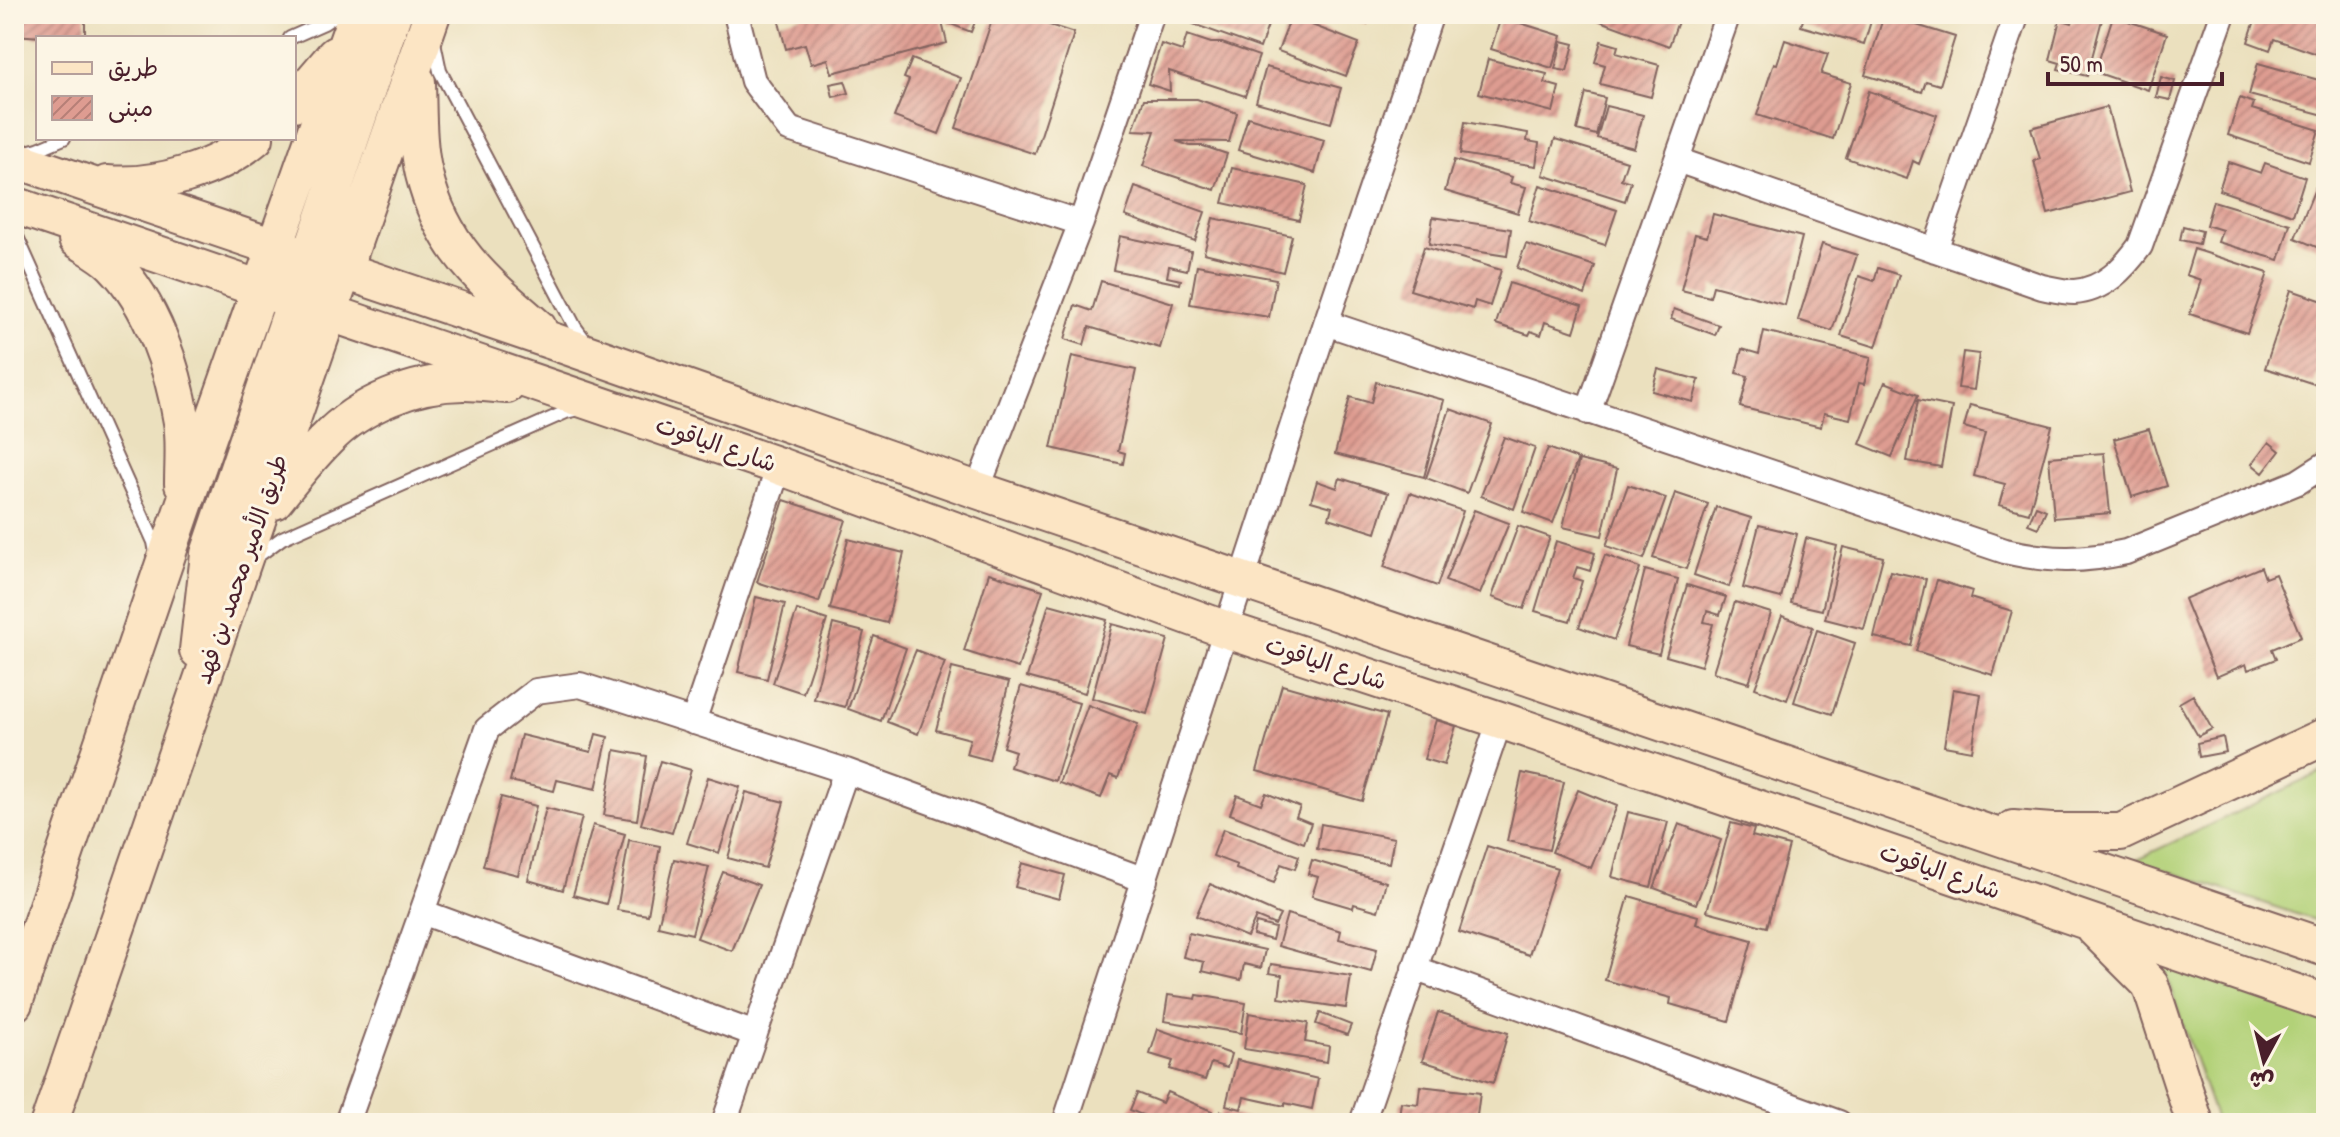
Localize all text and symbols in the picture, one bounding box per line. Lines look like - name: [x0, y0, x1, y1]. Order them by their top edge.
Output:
- legend: [36, 36, 296, 140]
- scale bar: [2048, 36, 2222, 86]
- text: 50 m: [2060, 47, 2103, 79]
- text: طريق: [108, 51, 158, 83]
- text: مبنى: [108, 91, 153, 123]
- street label: شارع الياقوت: [651, 407, 781, 481]
- street label: طريق الأمير محمد بن فهد: [186, 450, 294, 688]
- street label: شارع الياقوت: [1261, 627, 1391, 699]
- street label: شارع الياقوت: [1875, 834, 2005, 908]
- north arrow: [2224, 1021, 2304, 1101]
- text: ش: [2248, 1064, 2275, 1097]

